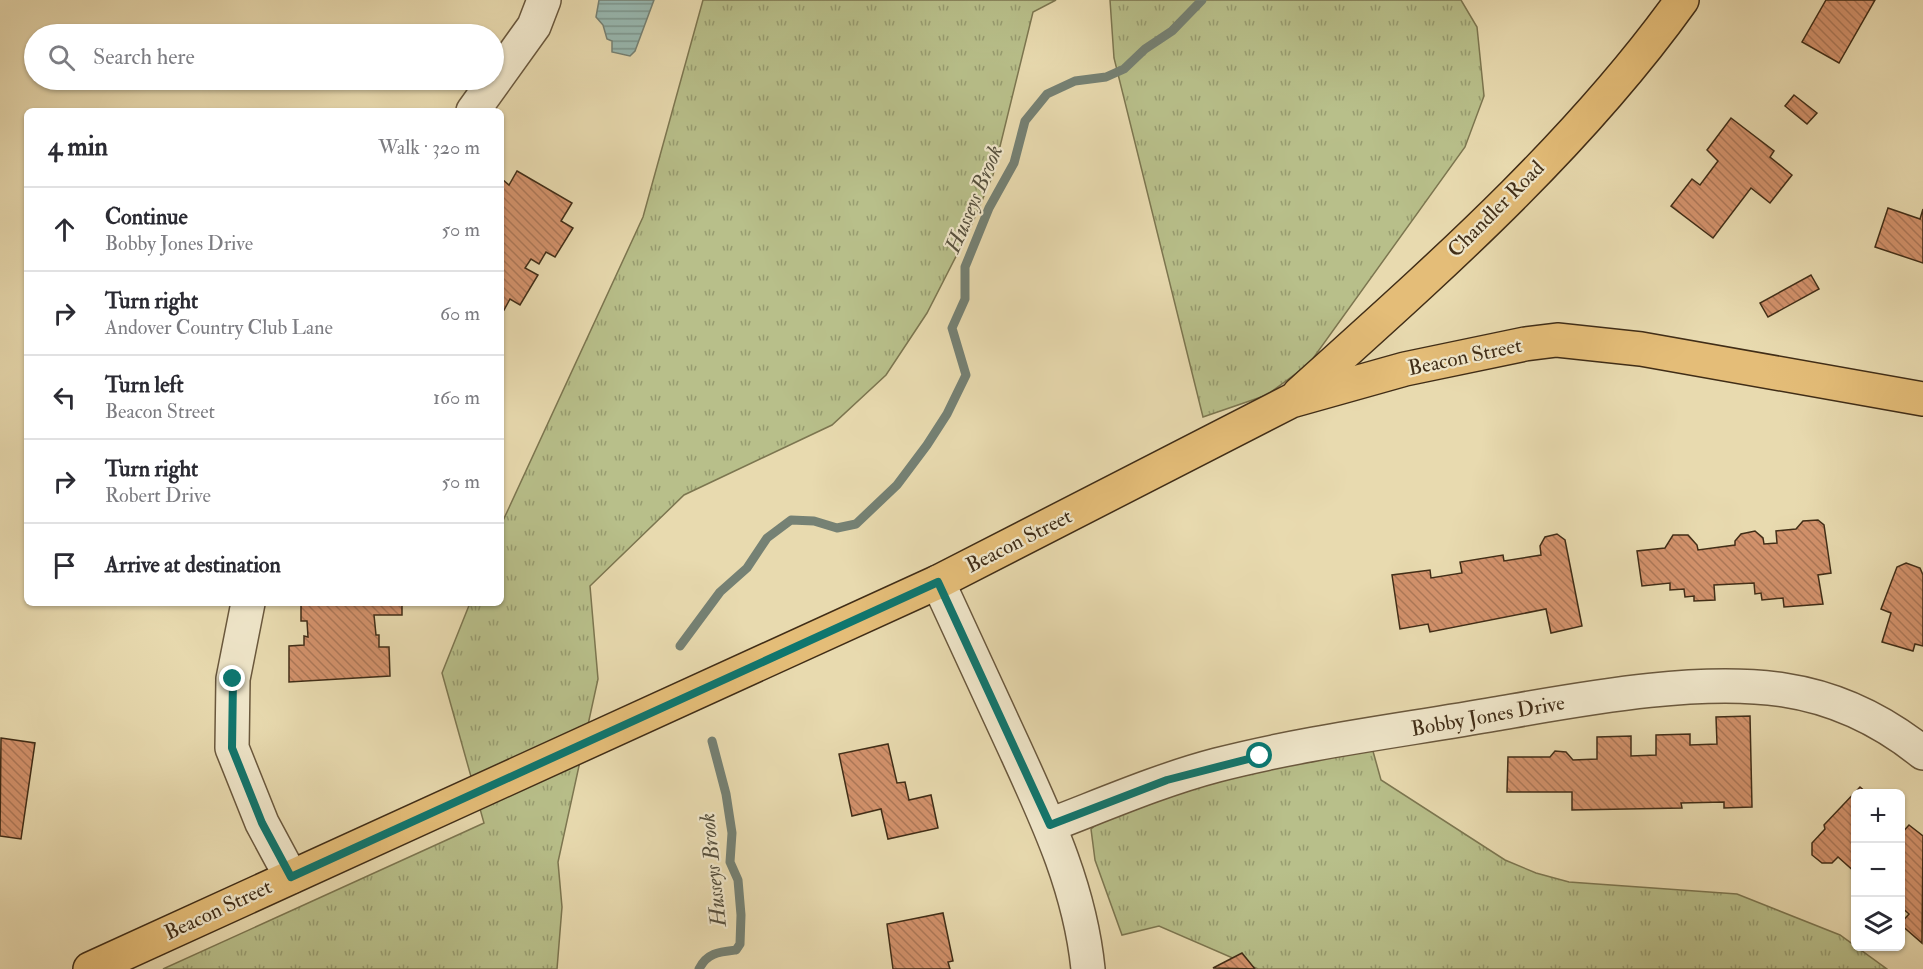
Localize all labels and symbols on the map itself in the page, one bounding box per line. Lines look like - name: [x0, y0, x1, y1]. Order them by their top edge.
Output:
- water label: Husseys Brook: [938, 141, 1009, 258]
- street label: Chandler Road: [1442, 154, 1551, 263]
- street label: Beacon Street: [1406, 332, 1524, 382]
- street label: Beacon Street: [961, 503, 1077, 579]
- route end: [219, 665, 245, 691]
- street label: Bobby Jones Drive: [1409, 689, 1567, 743]
- route start: [1246, 742, 1272, 768]
- water label: Husseys Brook: [693, 812, 733, 929]
- street label: Beacon Street: [160, 873, 276, 947]

